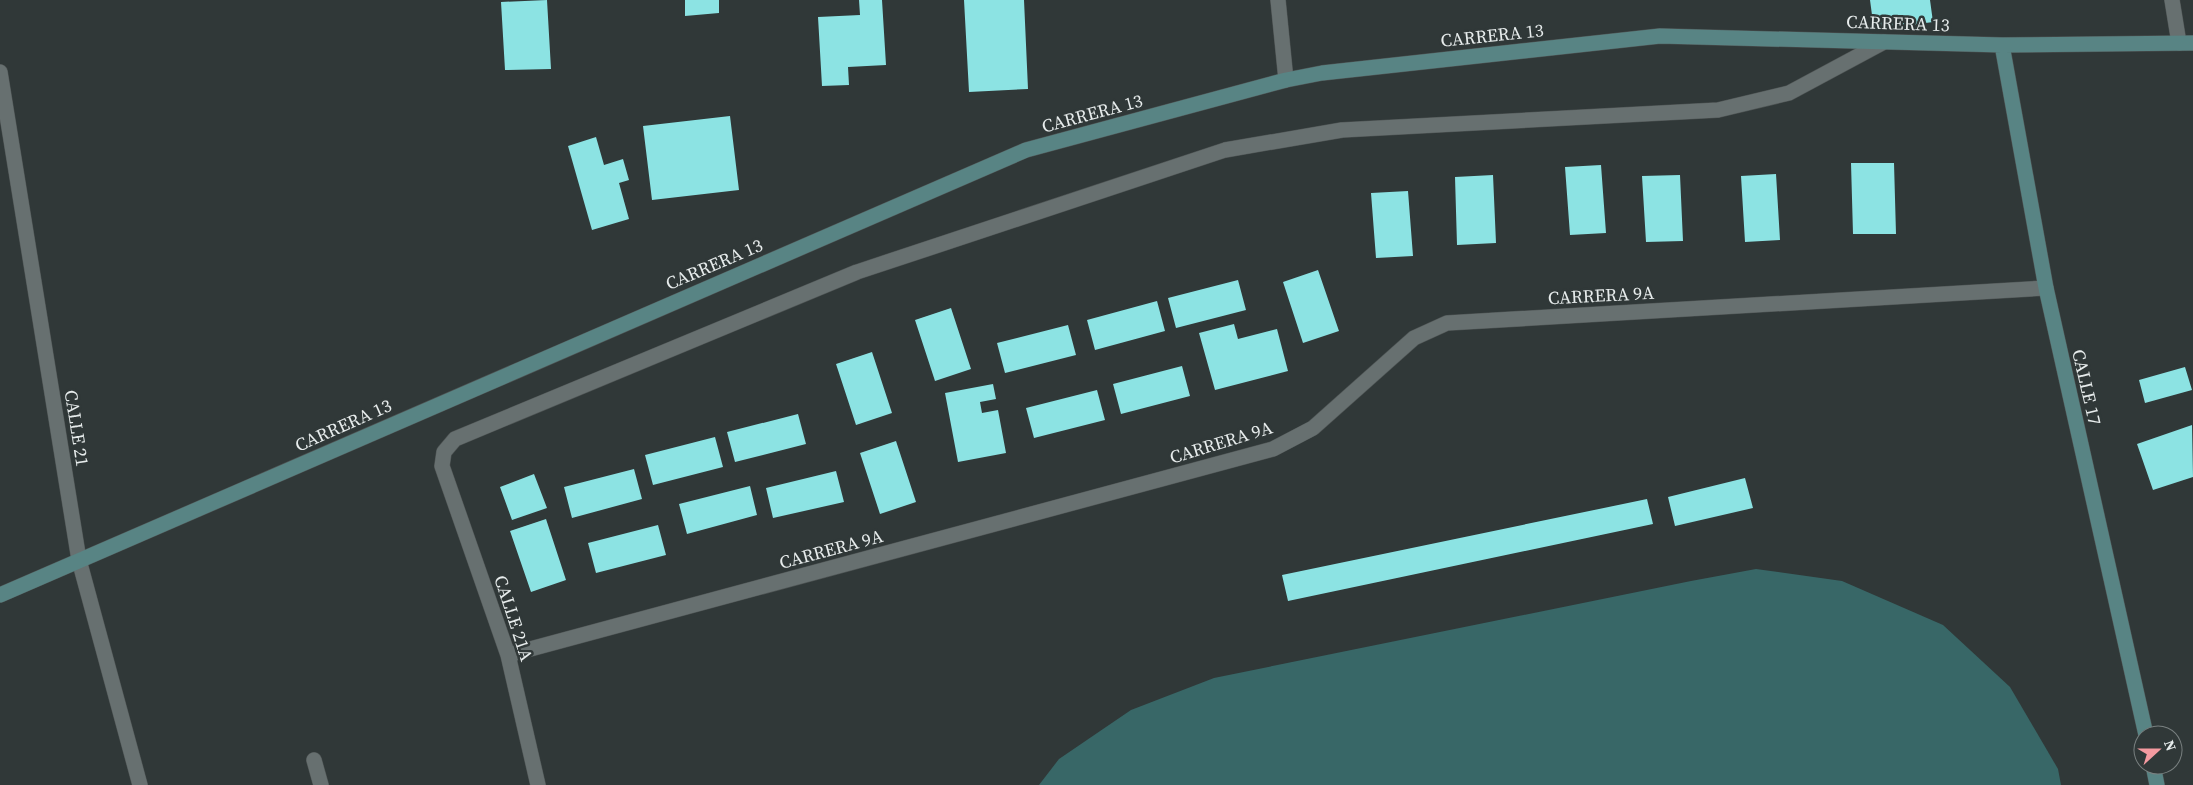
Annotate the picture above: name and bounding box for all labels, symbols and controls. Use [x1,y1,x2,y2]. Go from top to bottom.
street label: CARRERA 13 [1846,9,1950,37]
street label: CARRERA 13 [1439,17,1545,53]
street label: CARRERA 13 [1039,88,1145,138]
street label: CARRERA 13 [661,232,767,296]
street label: CARRERA 9A [1547,280,1655,310]
street label: CALLE 17 [2066,347,2108,427]
street label: CALLE 21 [59,388,95,468]
street label: CARRERA 13 [291,393,395,457]
street label: CARRERA 9A [1166,414,1276,470]
street label: CARRERA 9A [776,523,886,575]
street label: CALLE 21A [488,572,540,664]
north arrow [2133,725,2183,775]
text: N [2159,737,2181,754]

